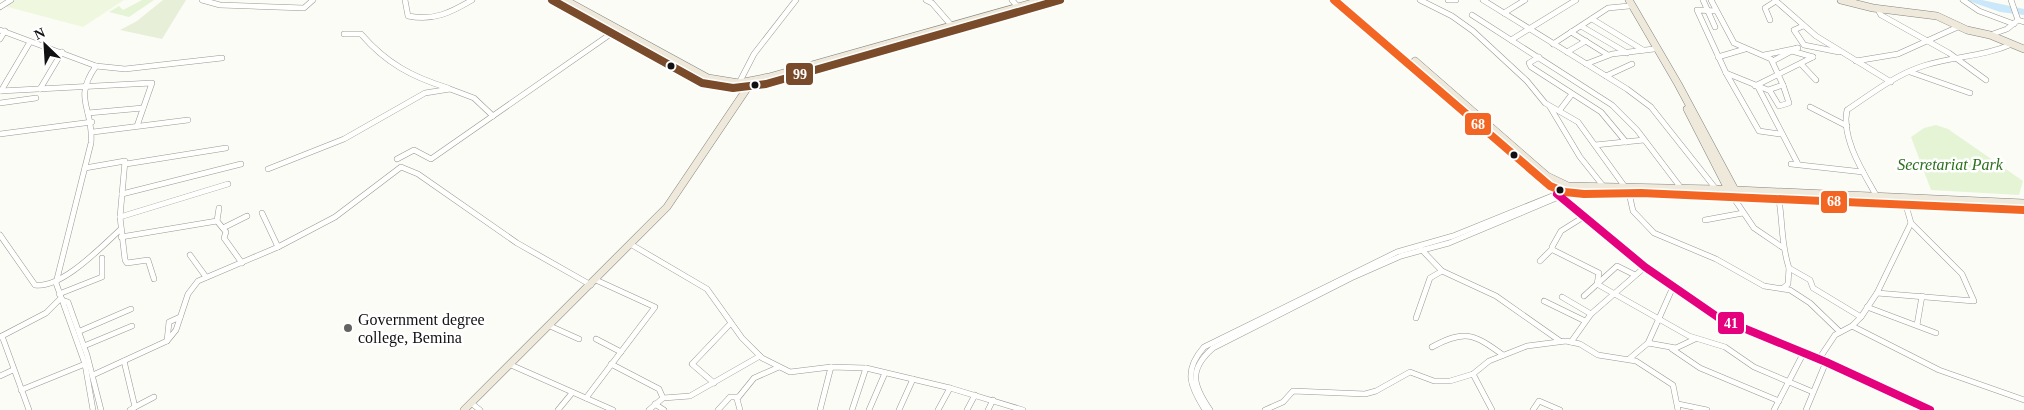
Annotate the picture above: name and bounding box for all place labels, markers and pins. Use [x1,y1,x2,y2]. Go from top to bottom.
unlabelled marker [666,61,676,71]
unlabelled marker [750,80,760,90]
unlabelled marker [1509,150,1519,160]
unlabelled marker [1555,185,1565,195]
place label: Government degree college, Bemina [358,311,485,347]
marker: Government degree college, Bemina [342,322,354,334]

